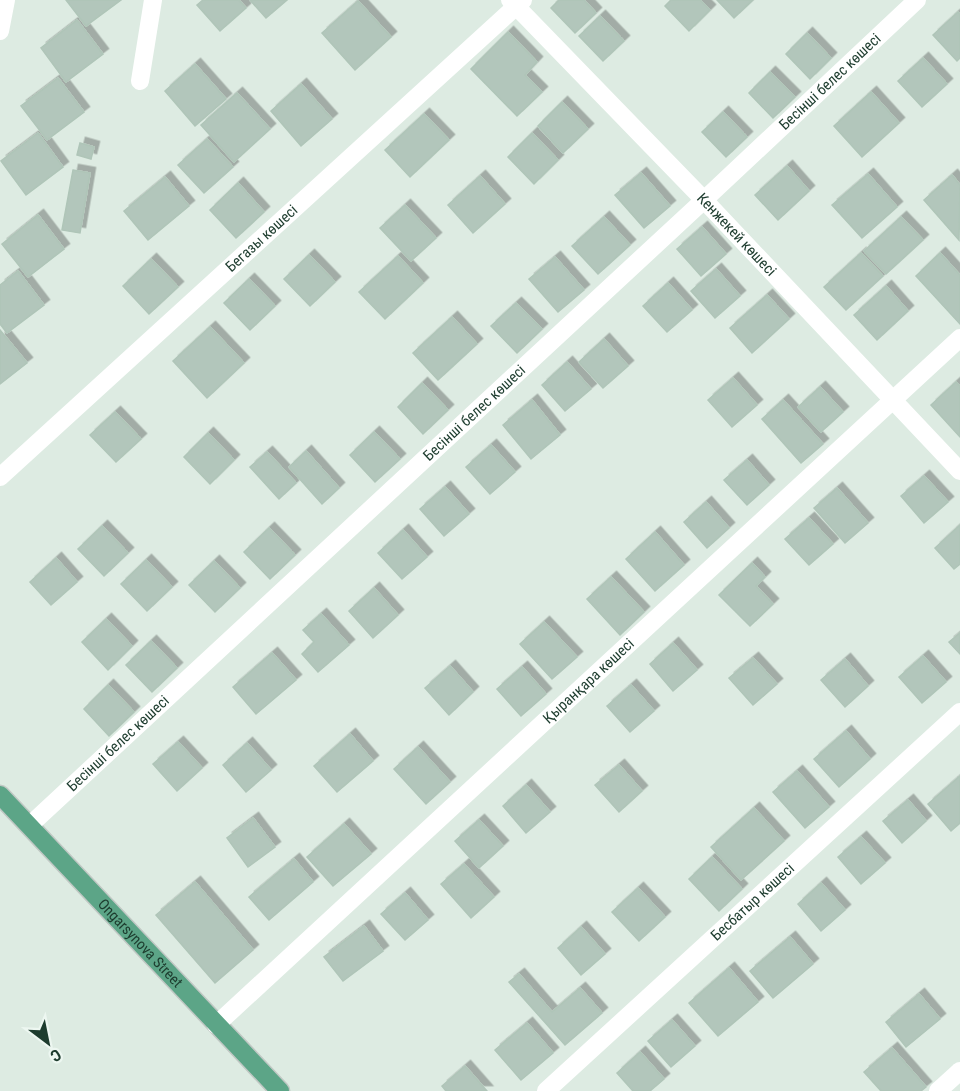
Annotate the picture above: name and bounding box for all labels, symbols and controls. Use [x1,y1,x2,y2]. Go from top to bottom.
street label: Бесінші белес көшесі [775,30,885,134]
street label: Кенжекей көшесі [693,189,780,280]
street label: Бегазы көшесі [222,201,301,276]
street label: Бесінші белес көшесі [420,361,529,465]
street label: Қыранқара көшесі [539,635,638,727]
street label: Бесінші белес көшесі [63,692,173,795]
street label: Бесбатыр көшесі [707,859,798,945]
street label: Ongarsynova Street [94,895,186,991]
north arrow [18,1013,78,1073]
text: С [47,1045,65,1066]

